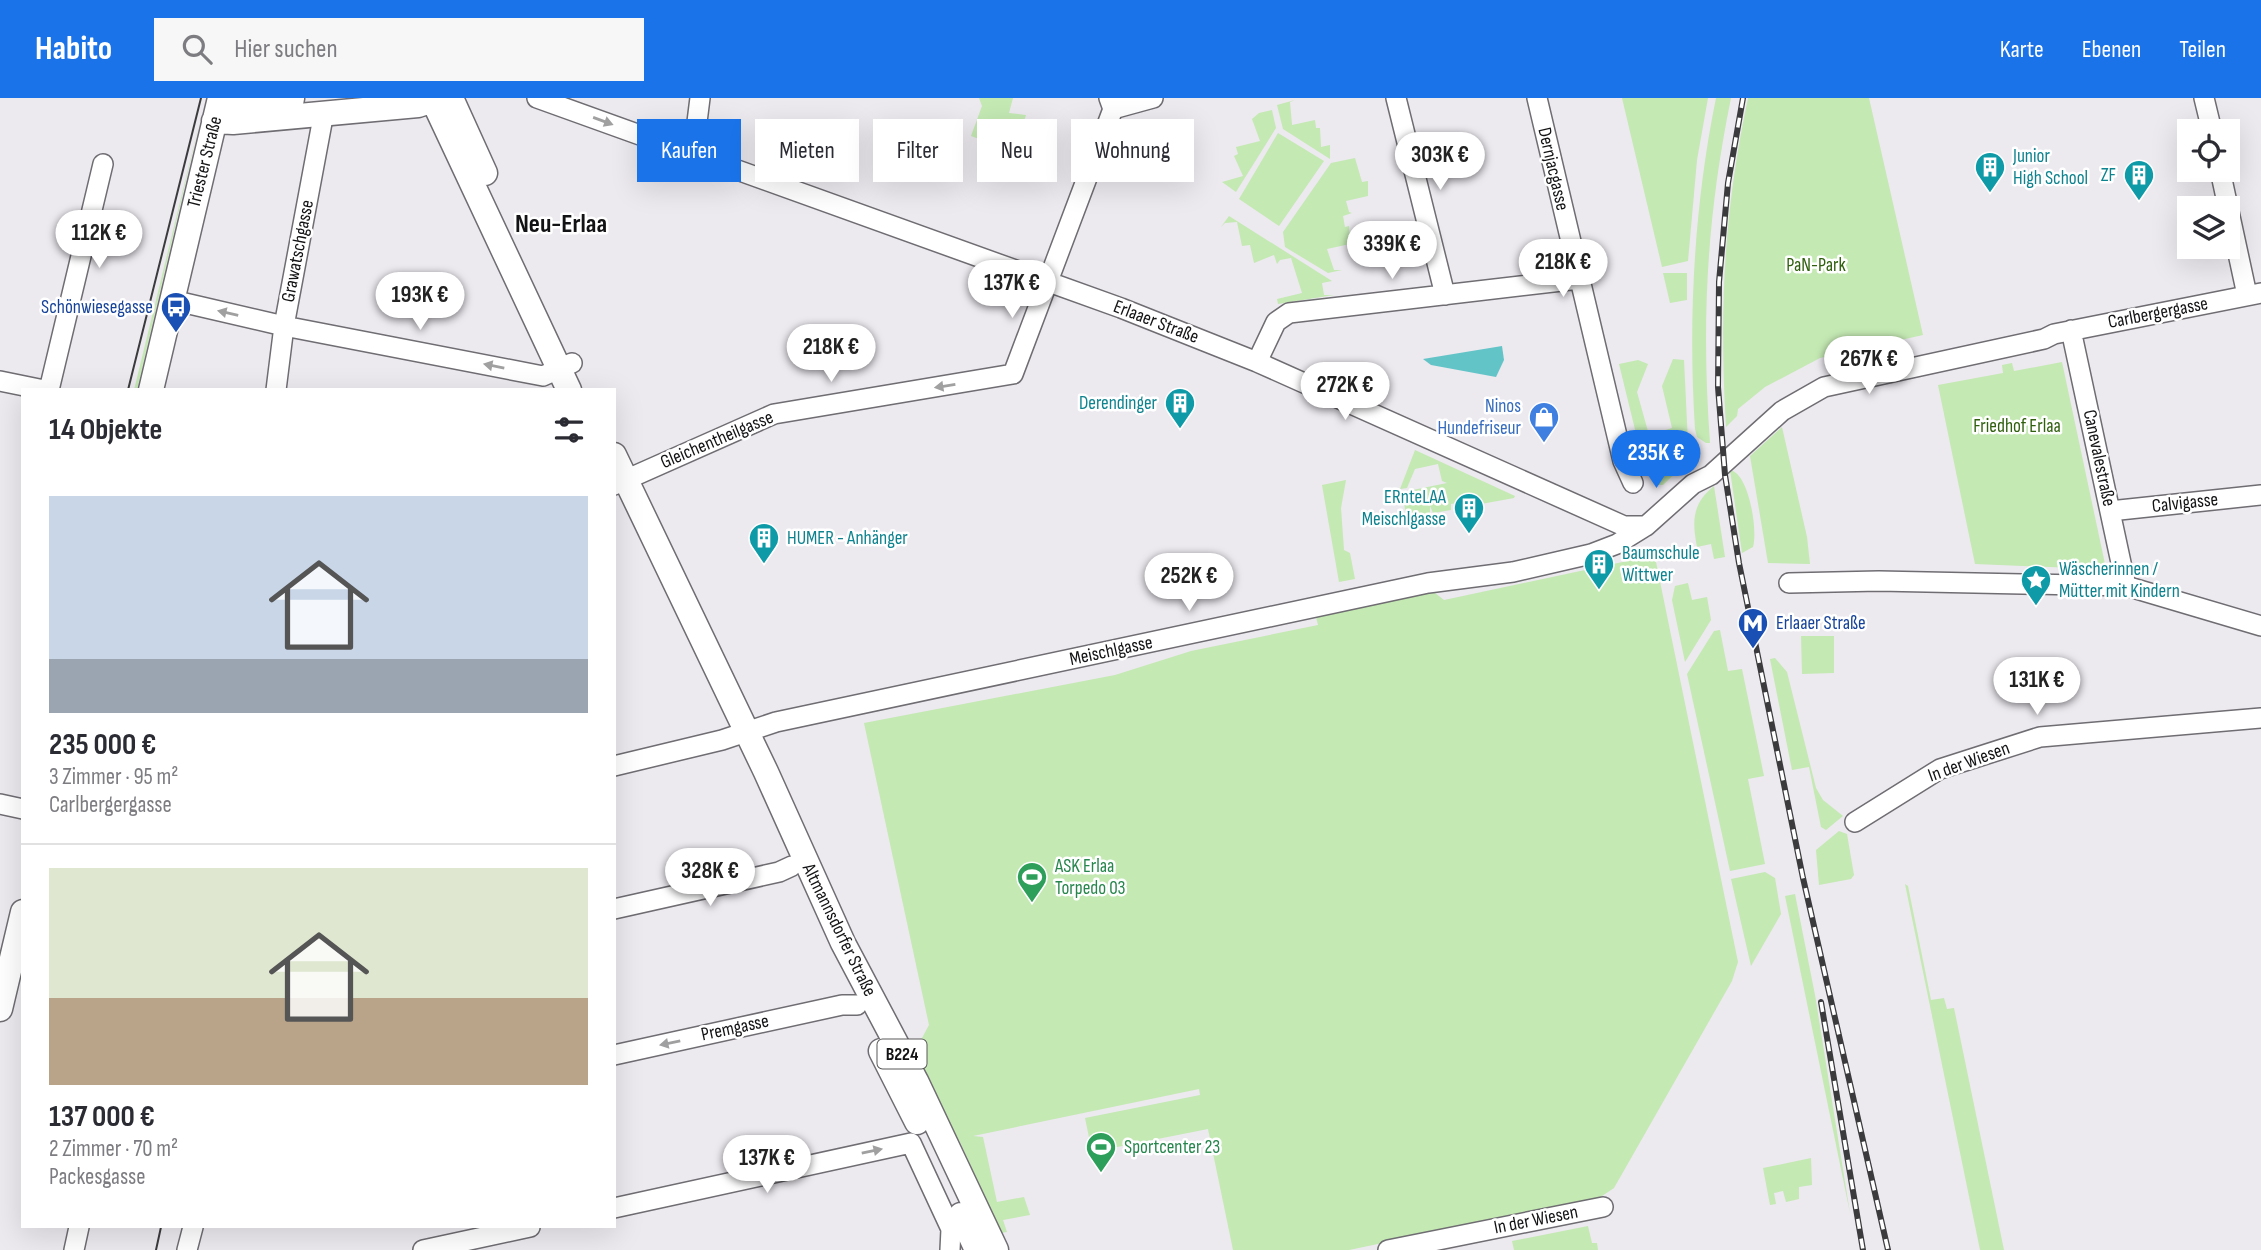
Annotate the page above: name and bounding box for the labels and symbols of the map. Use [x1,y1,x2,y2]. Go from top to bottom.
street label: Triester Straße [183,114,227,210]
one-way arrow [592,116,613,127]
street label: Dernjacgasse [1532,125,1574,213]
pin: 303K € [1383,132,1497,192]
place label: Junior High School [2012,145,2088,190]
building icon: Junior High School [1973,150,2007,194]
building icon: ZF [2122,158,2156,202]
place label: ZF [2101,164,2116,187]
street label: Grawatschgasse [277,198,319,304]
district label: Neu-Erlaa [515,209,607,240]
pin: 112K € [42,211,156,270]
pin: 339K € [1335,222,1449,281]
pin: 218K € [1506,240,1620,299]
park label: PaN-Park [1786,254,1847,277]
pin: 137K € [955,260,1069,320]
pin: 193K € [363,272,477,332]
bus stop icon: Schönwiesegasse [159,290,193,334]
street label: Carlbergergasse [2106,292,2210,334]
street label: Erlaaer Straße [1110,295,1202,349]
place label: Schönwiesegasse [41,296,153,319]
one-way arrow [217,307,239,318]
pin: 218K € [774,324,888,384]
pin: 267K € [1812,336,1926,396]
one-way arrow [483,360,505,371]
pin: 272K € [1288,362,1402,422]
one-way arrow [934,381,956,392]
building icon: Derendinger [1163,386,1197,430]
place label: Derendinger [1079,392,1158,415]
place label: Ninos Hundefriseur [1437,395,1522,440]
shop icon: Ninos Hundefriseur [1527,400,1561,444]
street label: Gleichentheilgasse [657,406,777,474]
street label: Canevalestraße [2078,408,2120,508]
park label: Friedhof Erlaa [1973,415,2061,438]
pin: 235K € [1599,430,1713,490]
place label: ERnteLAA Meischlgasse [1362,486,1447,531]
street label: Calvigasse [2151,488,2219,518]
building icon: ERnteLAA Meischlgasse [1452,491,1486,535]
building icon: HUMER - Anhänger [747,521,781,565]
place label: HUMER - Anhänger [787,527,908,550]
place label: Baumschule Wittwer [1622,542,1700,587]
building icon: Baumschule Wittwer [1582,547,1616,591]
pin: 252K € [1132,554,1246,613]
place label: Wäscherinnen / Mütter mit Kindern [2059,558,2180,603]
place icon: Wäscherinnen / Mütter mit Kindern [2019,563,2053,607]
metro station icon: Erlaaer Straße [1736,606,1770,650]
place label: Erlaaer Straße [1776,612,1866,635]
street label: Meischlgasse [1067,631,1155,671]
pin: 131K € [1980,658,2094,717]
street label: In der Wiesen [1925,737,2013,787]
pin: 328K € [653,848,767,908]
place label: ASK Erlaa Torpedo 03 [1054,855,1126,900]
street label: Altmannsdorfer Straße [796,859,881,1000]
sports icon: ASK Erlaa Torpedo 03 [1015,860,1049,904]
street label: Premgasse [699,1010,771,1046]
one-way arrow [659,1037,681,1048]
road number: B224 [878,1040,926,1069]
sports icon: Sportcenter 23 [1084,1130,1118,1174]
pin: 137K € [710,1136,824,1195]
place label: Sportcenter 23 [1124,1136,1220,1159]
one-way arrow [861,1146,883,1157]
street label: In der Wiesen [1492,1201,1580,1239]

